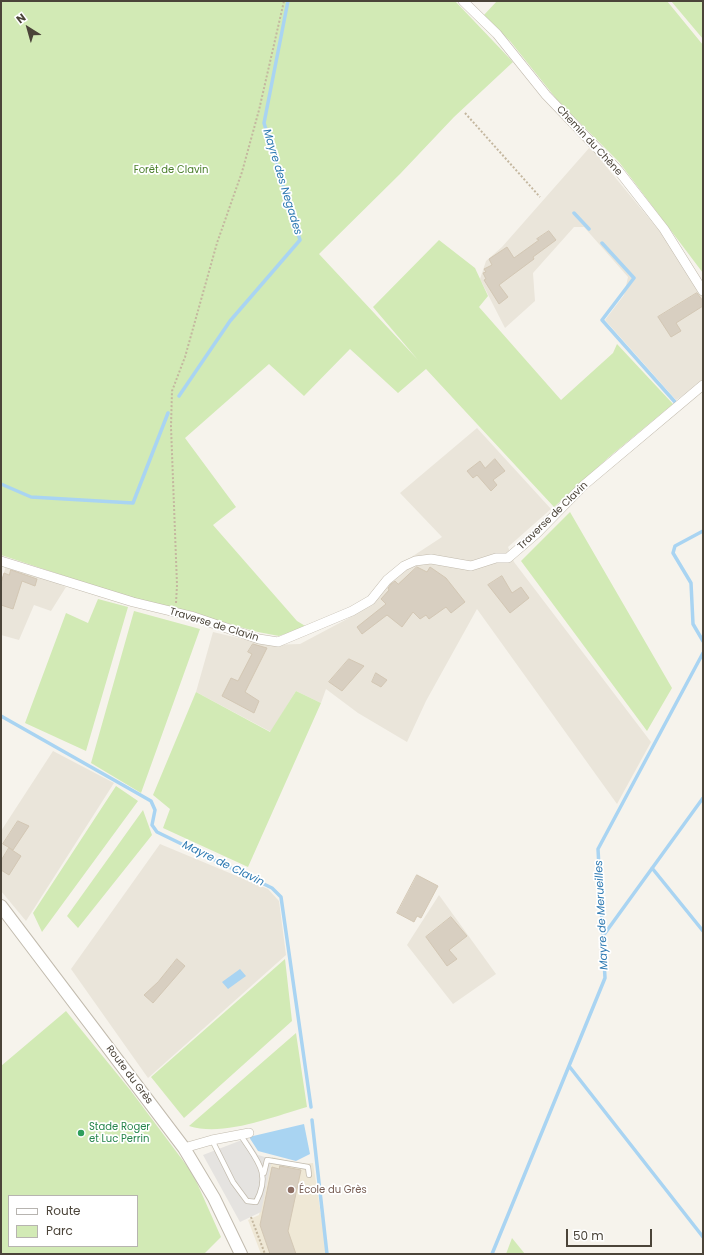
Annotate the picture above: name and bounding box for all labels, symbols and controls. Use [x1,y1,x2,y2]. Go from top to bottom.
north arrow [8,8,48,48]
text: N [13,10,29,27]
street label: Chemin du Chêne [554,104,624,178]
water label: Mayre des Negades [260,127,304,237]
park label: Forêt de Clavin [134,164,208,176]
street label: Traverse de Clavin [516,480,590,552]
street label: Traverse de Clavin [168,606,260,644]
water label: Mayre de Clavin [180,838,266,890]
water label: Mayre de Merueilles [593,860,611,970]
street label: Route du Grès [103,1043,155,1107]
place label: Stade Roger et Luc Perrin [89,1121,150,1144]
marker: Stade Roger et Luc Perrin [76,1128,86,1138]
place label: École du Grès [299,1184,367,1196]
marker: École du Grès [286,1185,296,1195]
legend [8,1195,138,1247]
text: Route [46,1202,80,1219]
scale bar [568,1221,654,1247]
text: Parc [46,1222,73,1239]
text: 50 m [573,1227,604,1244]

